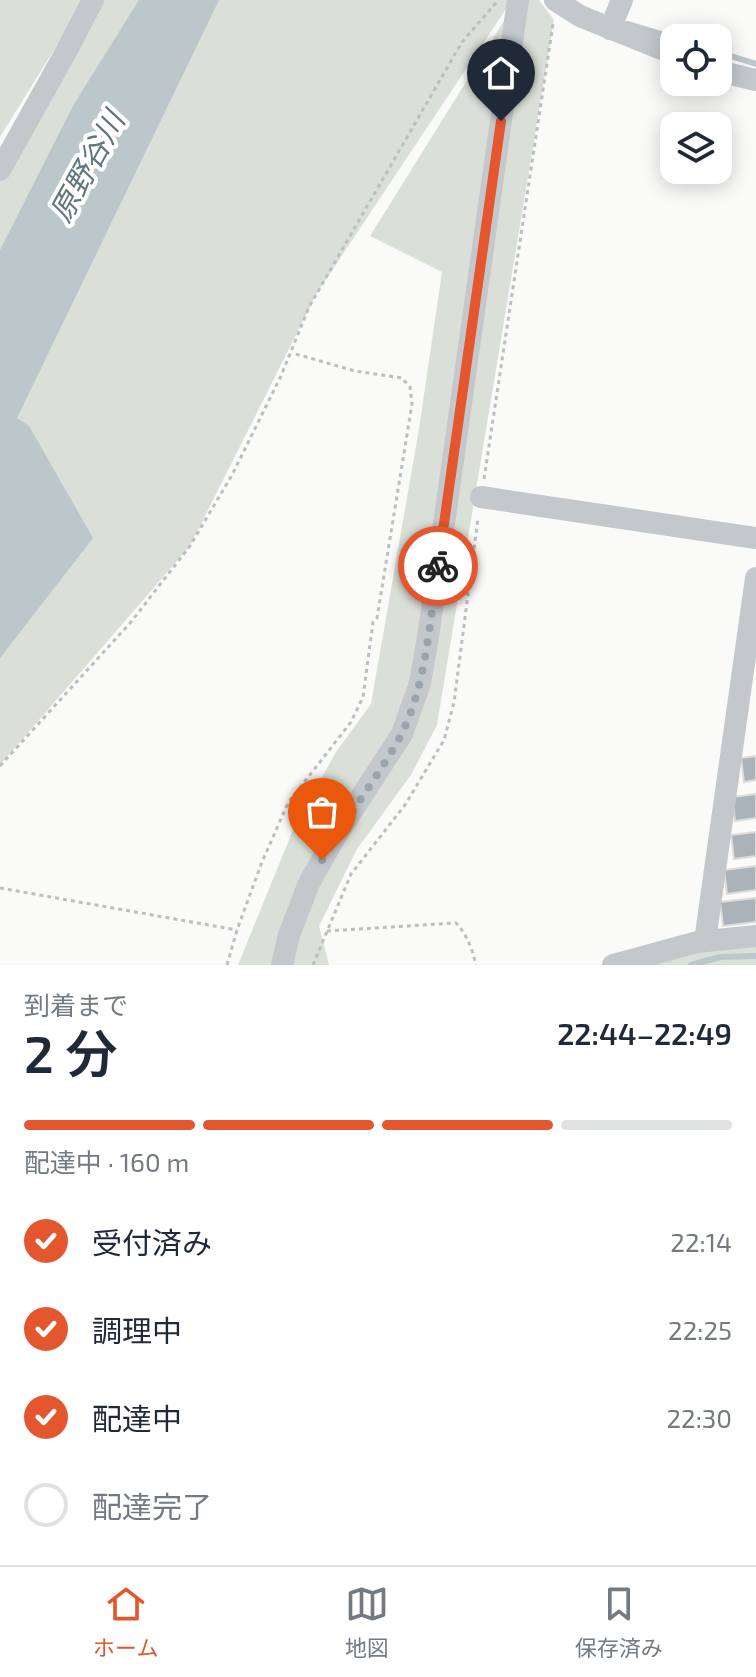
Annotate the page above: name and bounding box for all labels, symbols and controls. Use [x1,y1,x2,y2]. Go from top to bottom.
map controls [660,24,732,184]
button: locate [660,24,732,96]
pin [467,39,535,121]
icon: home [479,51,523,95]
water label: 原野谷川 [41,102,132,227]
button: layers [660,112,732,184]
courier [398,526,478,606]
icon: bike [416,544,460,588]
pin [288,778,356,860]
icon: bag [300,790,344,834]
text: 到着まで [24,989,128,1020]
text: 22:44–22:49 [557,1015,732,1051]
text: 2 分 [24,1021,117,1083]
text: 配達中 · 160 m [24,1146,189,1177]
icon: check [24,1219,68,1263]
text: 受付済み [92,1224,212,1260]
text: 22:14 [670,1226,732,1257]
icon: check [24,1307,68,1351]
text: 調理中 [92,1312,182,1348]
text: 22:25 [668,1314,732,1345]
icon: check [24,1395,68,1439]
text: 配達中 [92,1400,182,1436]
text: 22:30 [667,1402,732,1433]
text: 配達完了 [92,1488,212,1524]
tab: ホーム [93,1582,158,1662]
tab: 地図 [345,1582,389,1662]
tab: 保存済み [575,1582,663,1662]

